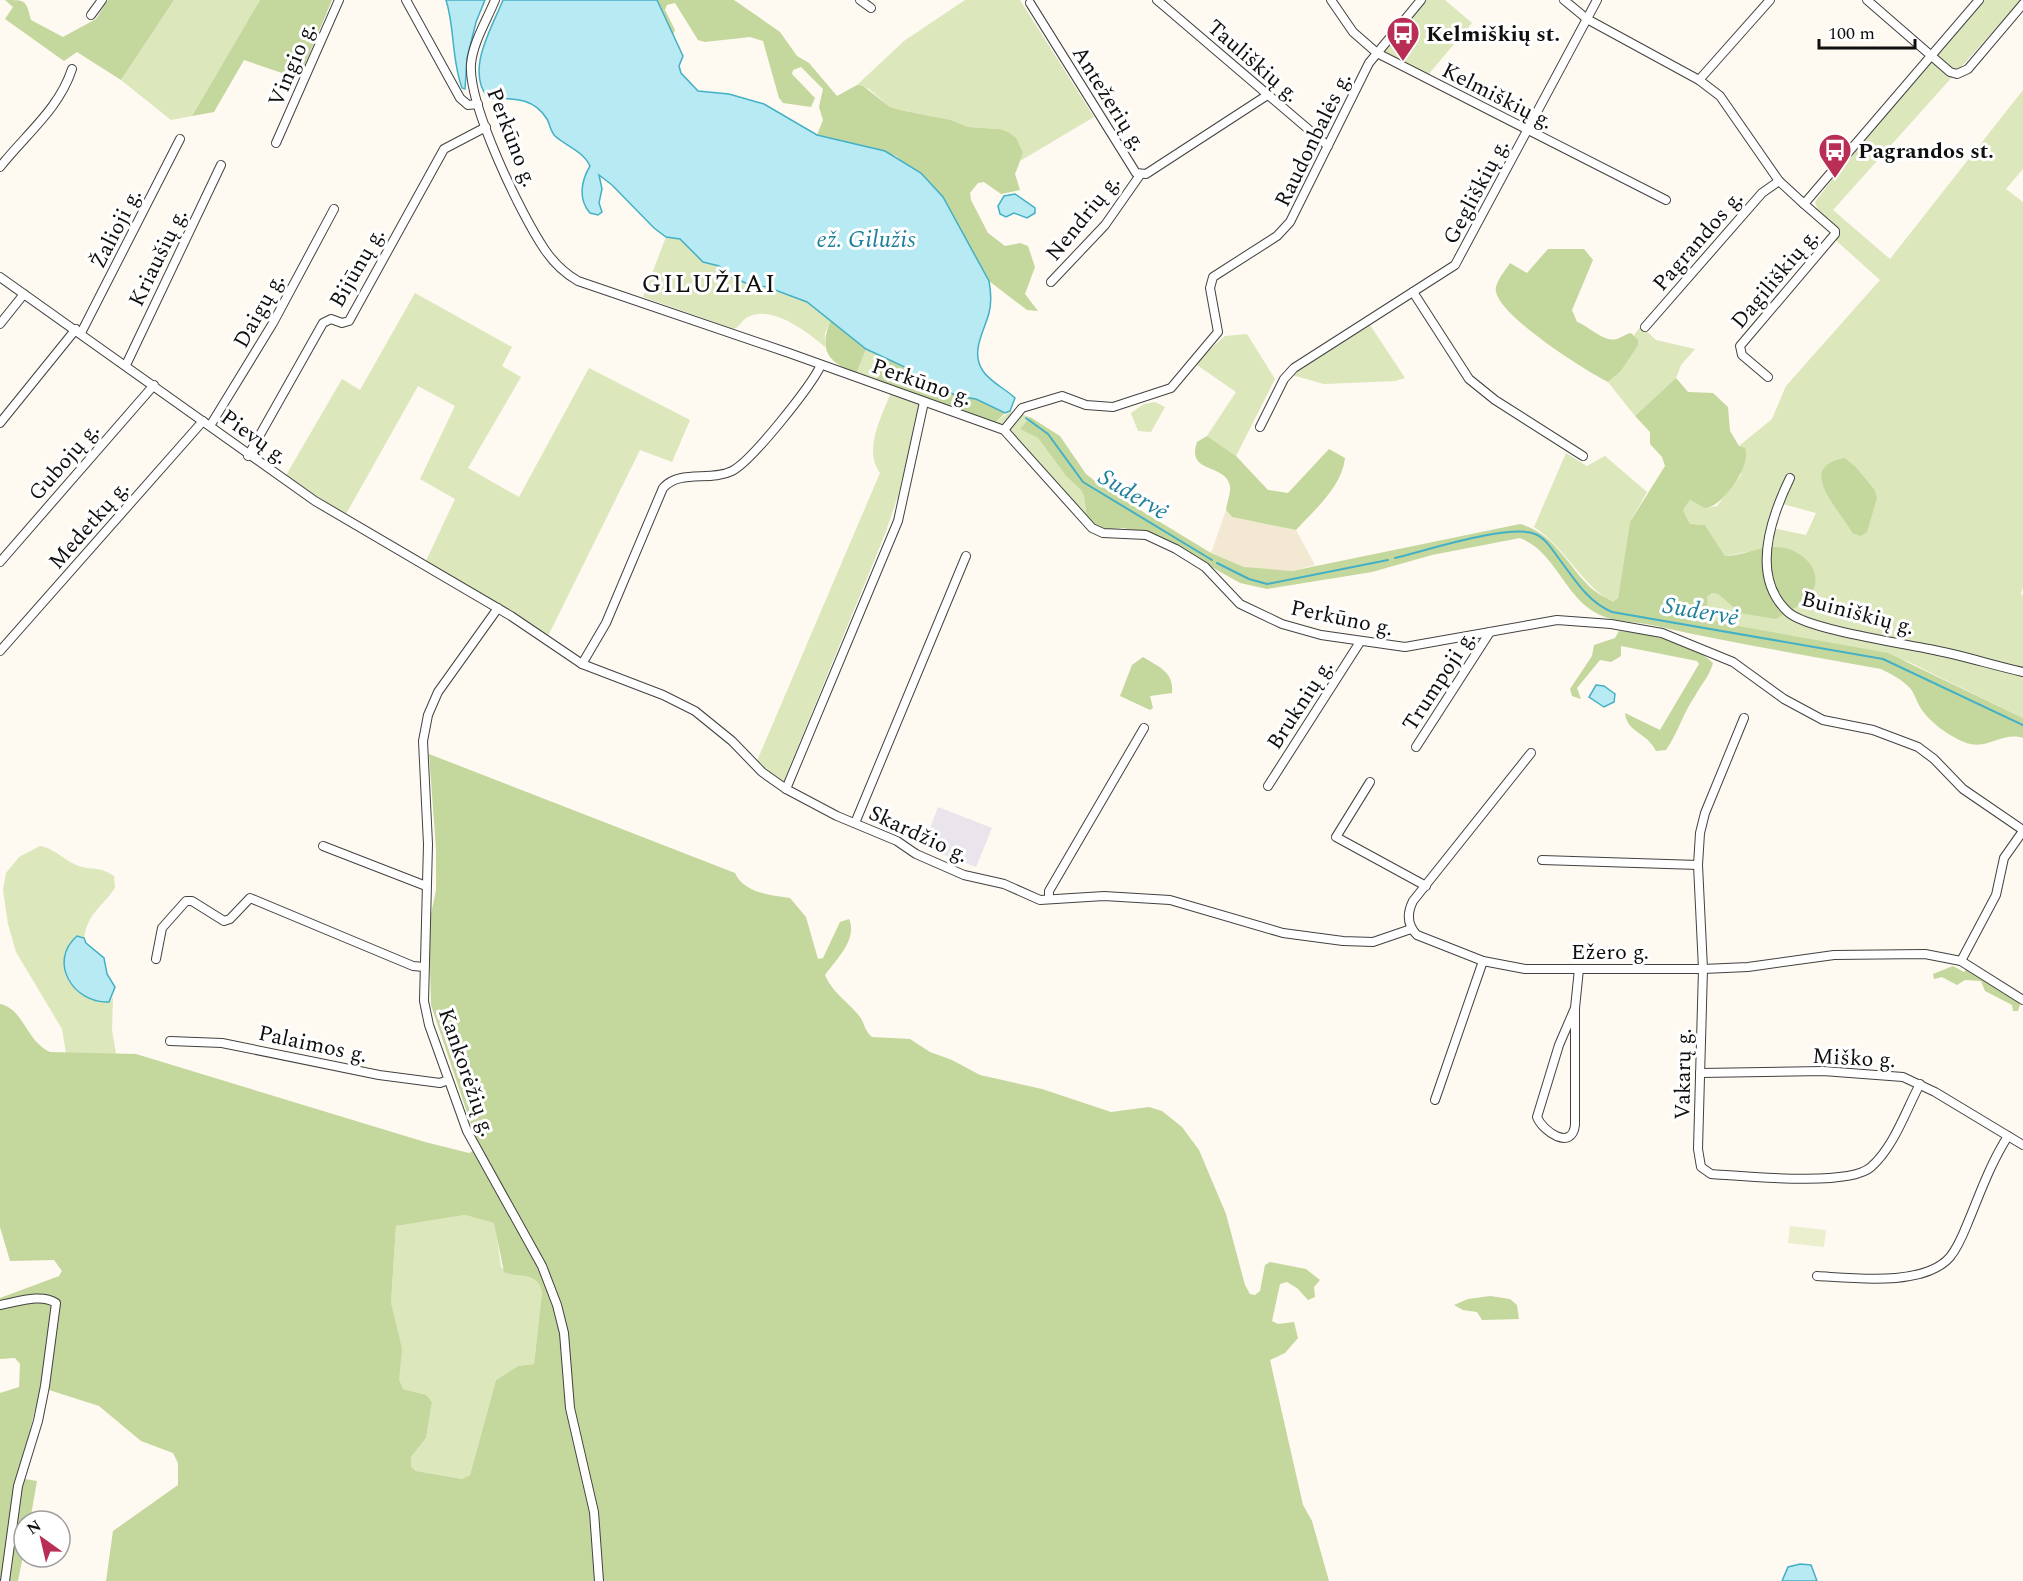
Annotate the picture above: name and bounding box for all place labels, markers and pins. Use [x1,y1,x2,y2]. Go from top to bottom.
bus stop icon: Kelmiškių st. [1385,15,1421,62]
place label: Kelmiškių st. [1426,18,1560,51]
bus stop icon: Pagrandos st. [1817,132,1853,179]
place label: Pagrandos st. [1858,135,1994,168]

